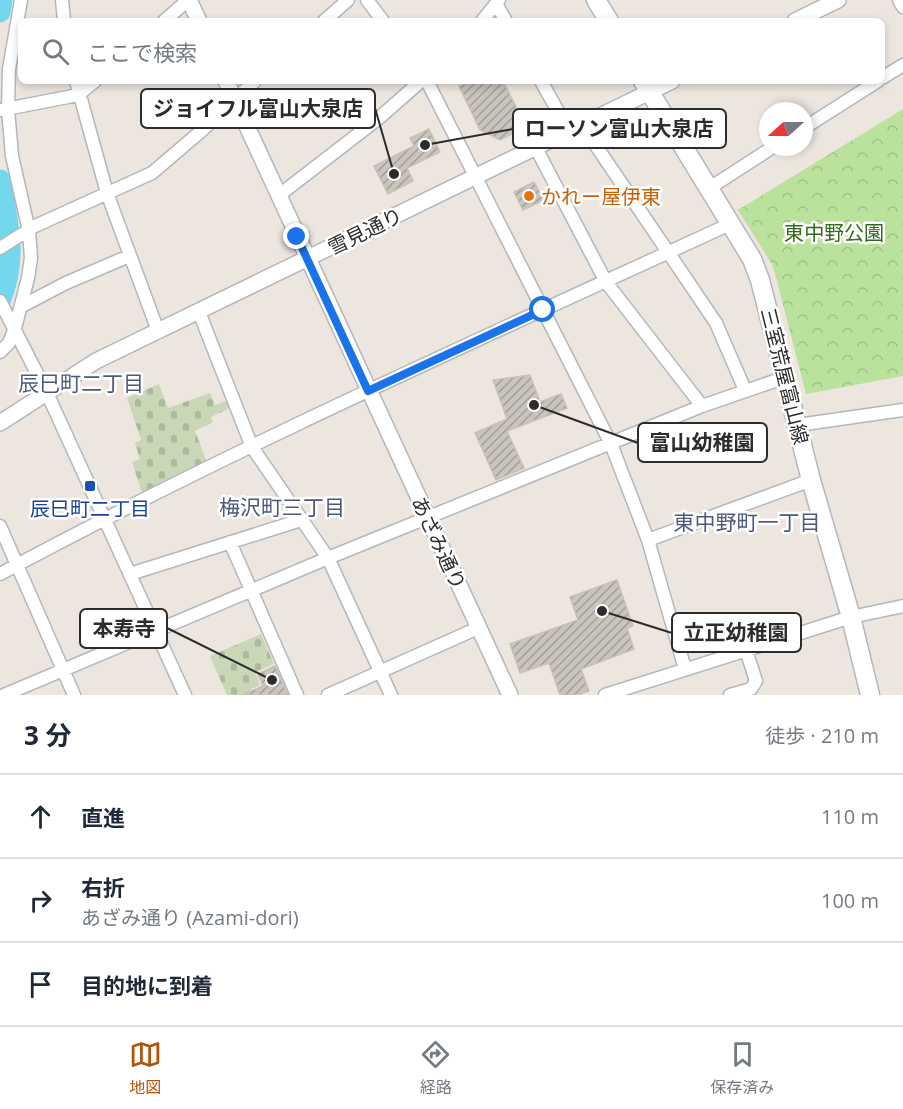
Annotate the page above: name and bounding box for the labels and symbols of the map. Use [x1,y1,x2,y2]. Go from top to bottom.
callout: ジョイフル富山大泉店 [141,89,375,128]
text: ジョイフル富山大泉店 [153,94,363,122]
north arrow [759,102,813,156]
callout: ローソン富山大泉店 [513,109,726,148]
text: ローソン富山大泉店 [525,114,714,142]
place label: かれー屋伊東 [541,183,661,210]
marker: かれー屋伊東 [522,189,536,203]
street label: 雪見通り [323,201,407,261]
park label: 東中野公園 [784,219,884,246]
route end [283,223,309,249]
route start [529,296,555,322]
street label: 三室荒屋富山線 [755,305,815,447]
district label: 辰巳町二丁目 [18,369,144,397]
callout: 富山幼稚園 [638,423,767,462]
text: 富山幼稚園 [650,428,755,456]
marker: 辰巳町二丁目 [83,479,97,493]
street label: あざみ通り [406,492,472,594]
district label: 梅沢町三丁目 [219,493,345,521]
place label: 辰巳町二丁目 [30,495,150,522]
district label: 東中野町一丁目 [674,508,821,536]
callout: 本寿寺 [80,609,167,648]
callout: 立正幼稚園 [672,613,801,652]
text: 本寿寺 [93,614,156,642]
text: 立正幼稚園 [684,618,789,646]

